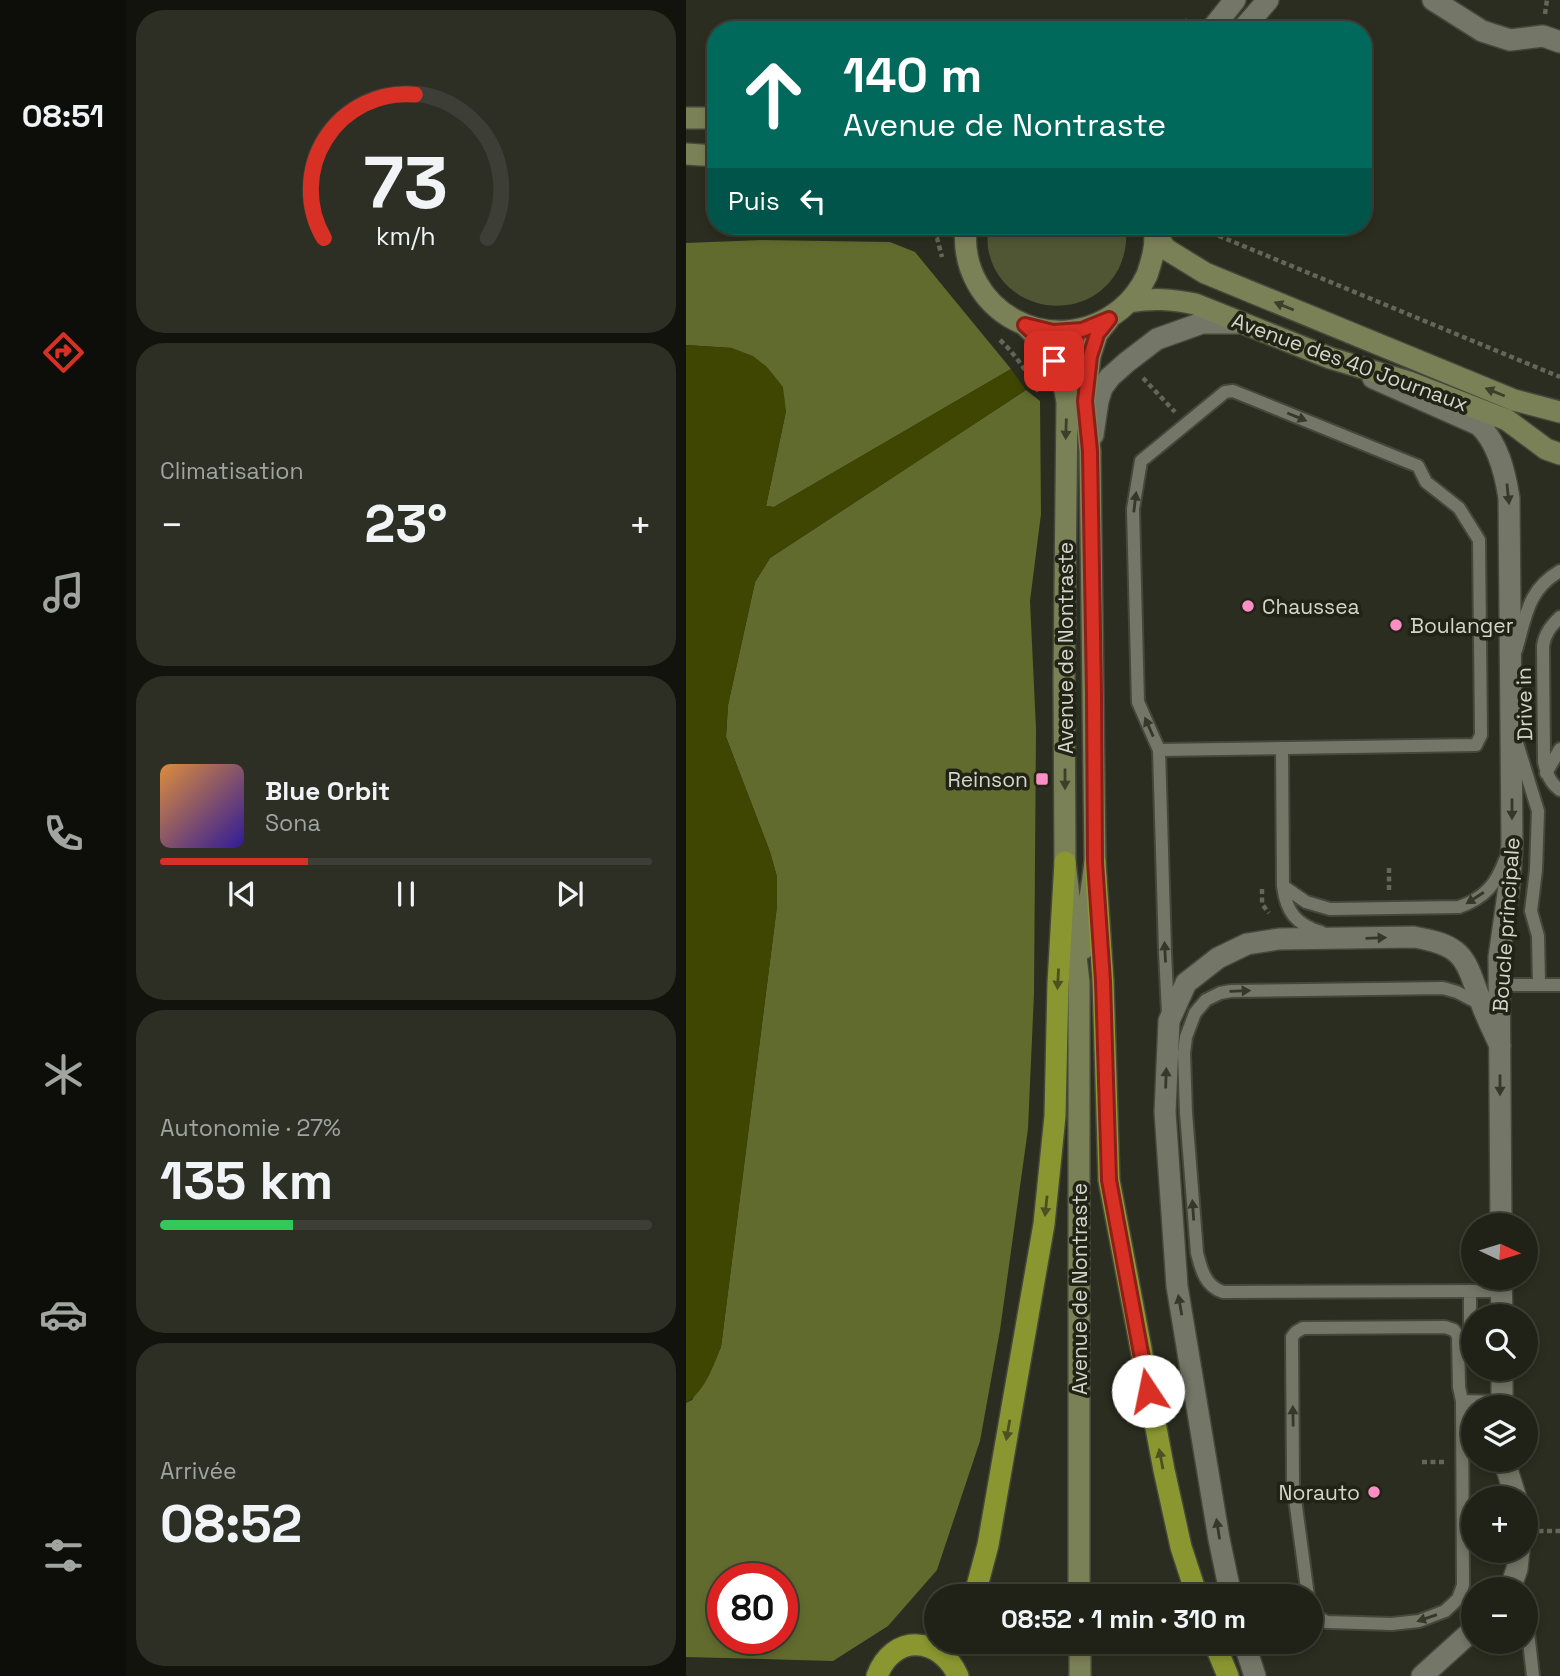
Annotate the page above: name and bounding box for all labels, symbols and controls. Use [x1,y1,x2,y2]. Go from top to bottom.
text: 140 m [843,44,982,106]
icon: ahead [728,49,819,140]
text: 08:51 [22,96,104,136]
text: Avenue de Nontraste [843,105,1166,145]
text: 73 [364,136,448,229]
icon: left [794,182,832,220]
text: Puis [728,184,780,218]
text: km/h [376,219,436,251]
one-way arrow [1274,300,1295,311]
street label: Avenue des 40 Journaux [1228,307,1472,417]
icon: directions [39,328,88,377]
pin [1024,331,1084,391]
icon: arrive [1035,342,1073,380]
one-way arrow [1484,387,1505,398]
one-way arrow [1287,411,1308,422]
one-way arrow [1061,418,1072,440]
text: Climatisation [160,456,304,486]
one-way arrow [1503,483,1514,505]
text: 23° [365,491,448,557]
one-way arrow [1129,491,1140,513]
text: − [160,501,184,549]
text: + [628,501,652,549]
street label: Avenue de Nontraste [1052,542,1079,754]
icon: music [39,568,88,617]
place label: Chaussea [1262,593,1360,620]
marker: Chaussea [1240,598,1256,614]
place label: Boulanger [1410,612,1514,639]
marker: Boulanger [1388,617,1404,633]
street label: Drive in [1510,667,1538,741]
one-way arrow [1143,717,1155,737]
place label: Reinson [947,766,1028,793]
one-way arrow [1059,768,1071,790]
marker: Reinson [1034,771,1050,787]
text: Blue Orbit [265,774,390,808]
one-way arrow [1506,798,1518,820]
text: Sona [265,808,321,838]
icon: phone [39,809,88,858]
street label: Boucle principale [1486,836,1526,1014]
icon: previous [223,875,261,913]
icon: pause [387,875,425,913]
icon: next [551,875,589,913]
one-way arrow [1466,892,1485,905]
one-way arrow [1366,933,1388,944]
one-way arrow [1159,941,1170,963]
one-way arrow [1053,968,1064,990]
one-way arrow [1229,985,1251,996]
icon: climate [39,1050,88,1099]
one-way arrow [1161,1067,1172,1089]
one-way arrow [1494,1074,1506,1096]
text: Autonomie · 27% [160,1113,341,1143]
text: 135 km [160,1148,333,1214]
street label: Avenue de Nontraste [1066,1183,1093,1395]
one-way arrow [1040,1195,1051,1217]
one-way arrow [1187,1199,1198,1221]
north arrow [1461,1213,1538,1290]
map controls [1461,1213,1538,1654]
icon: car [39,1290,88,1339]
one-way arrow [1174,1294,1185,1316]
button: search [1461,1304,1538,1381]
position arrow [1111,1354,1185,1428]
button: layers [1461,1395,1538,1472]
one-way arrow [1287,1404,1298,1426]
one-way arrow [1002,1419,1013,1441]
one-way arrow [1156,1448,1167,1470]
text: Arrivée [160,1456,237,1486]
place label: Norauto [1279,1479,1360,1506]
marker: Norauto [1366,1484,1382,1500]
button: + [1461,1486,1538,1563]
text: 08:52 [160,1491,302,1557]
one-way arrow [1212,1518,1223,1540]
icon: filters [39,1531,88,1580]
speed limit sign: 80 [707,1563,798,1654]
button: − [1461,1577,1538,1654]
text: 08:52 · 1 min · 310 m [1001,1602,1246,1636]
one-way arrow [1417,1613,1438,1624]

